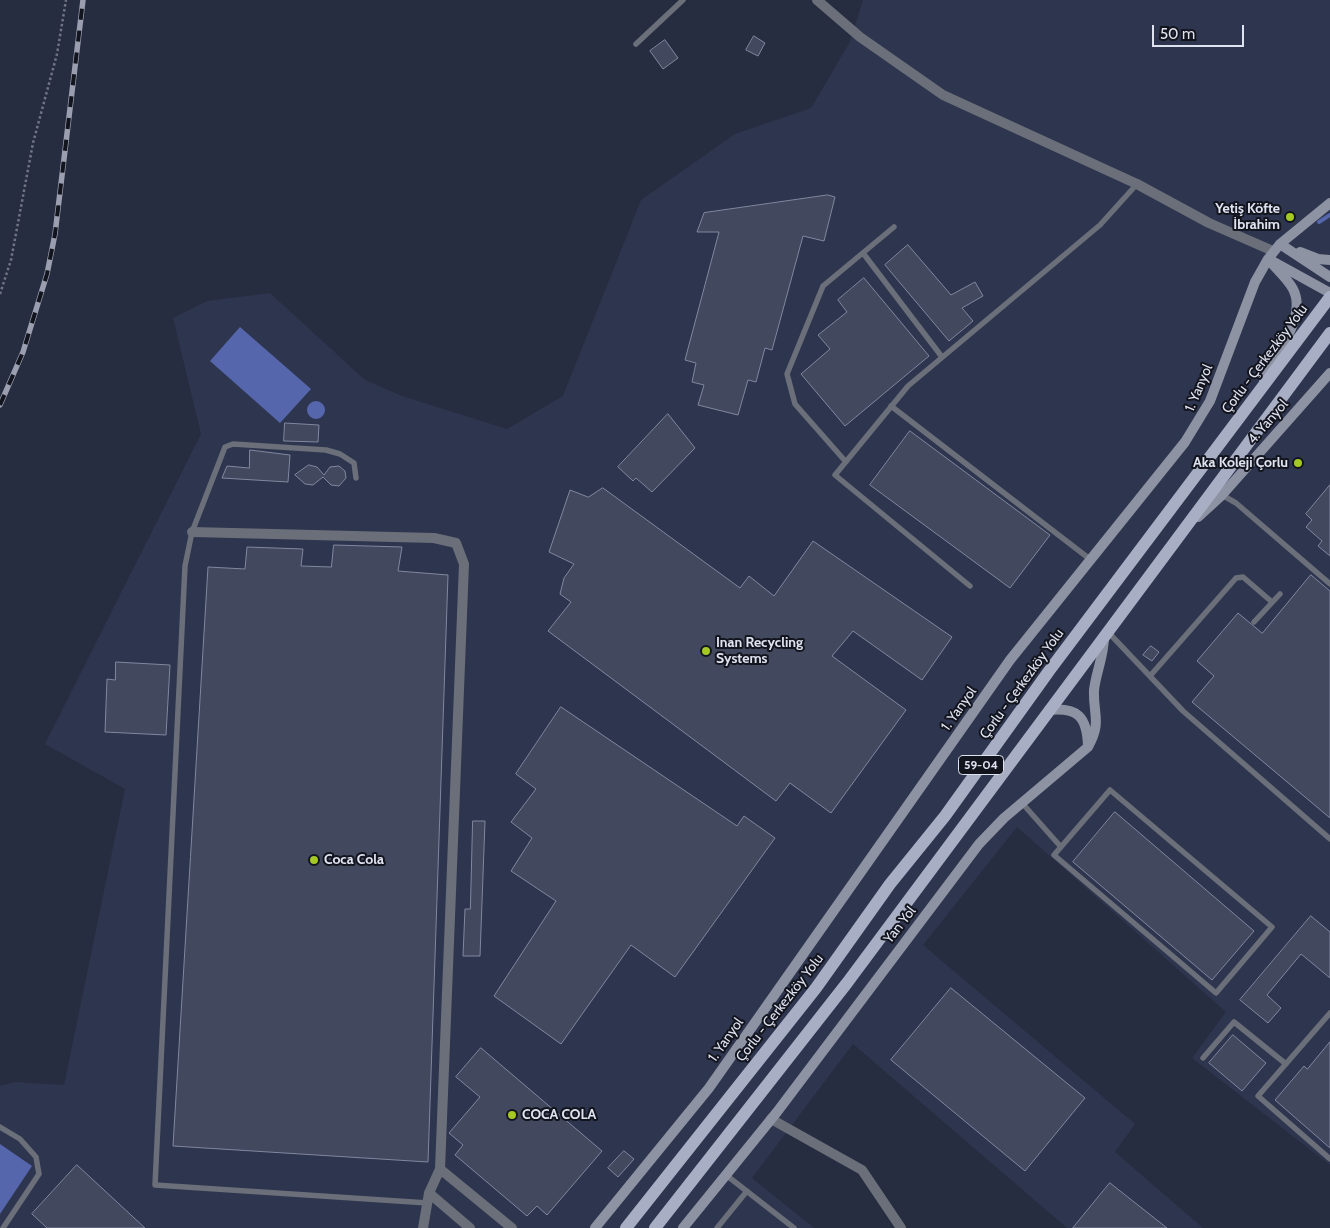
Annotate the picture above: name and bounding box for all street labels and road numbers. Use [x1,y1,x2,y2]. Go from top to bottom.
street label: Çorlu - Çerkezköy Yolu [1219,301,1311,417]
street label: 1. Yanyol [1182,362,1216,414]
street label: 4. Yanyol [1244,396,1292,448]
street label: Çorlu - Çerkezköy Yolu [976,626,1068,742]
street label: 1. Yanyol [938,684,980,734]
road number: 59-04 [958,756,1004,774]
street label: Yan Yol [880,903,920,947]
street label: Çorlu - Çerkezköy Yolu [733,951,827,1065]
street label: 1. Yanyol [705,1015,747,1065]

